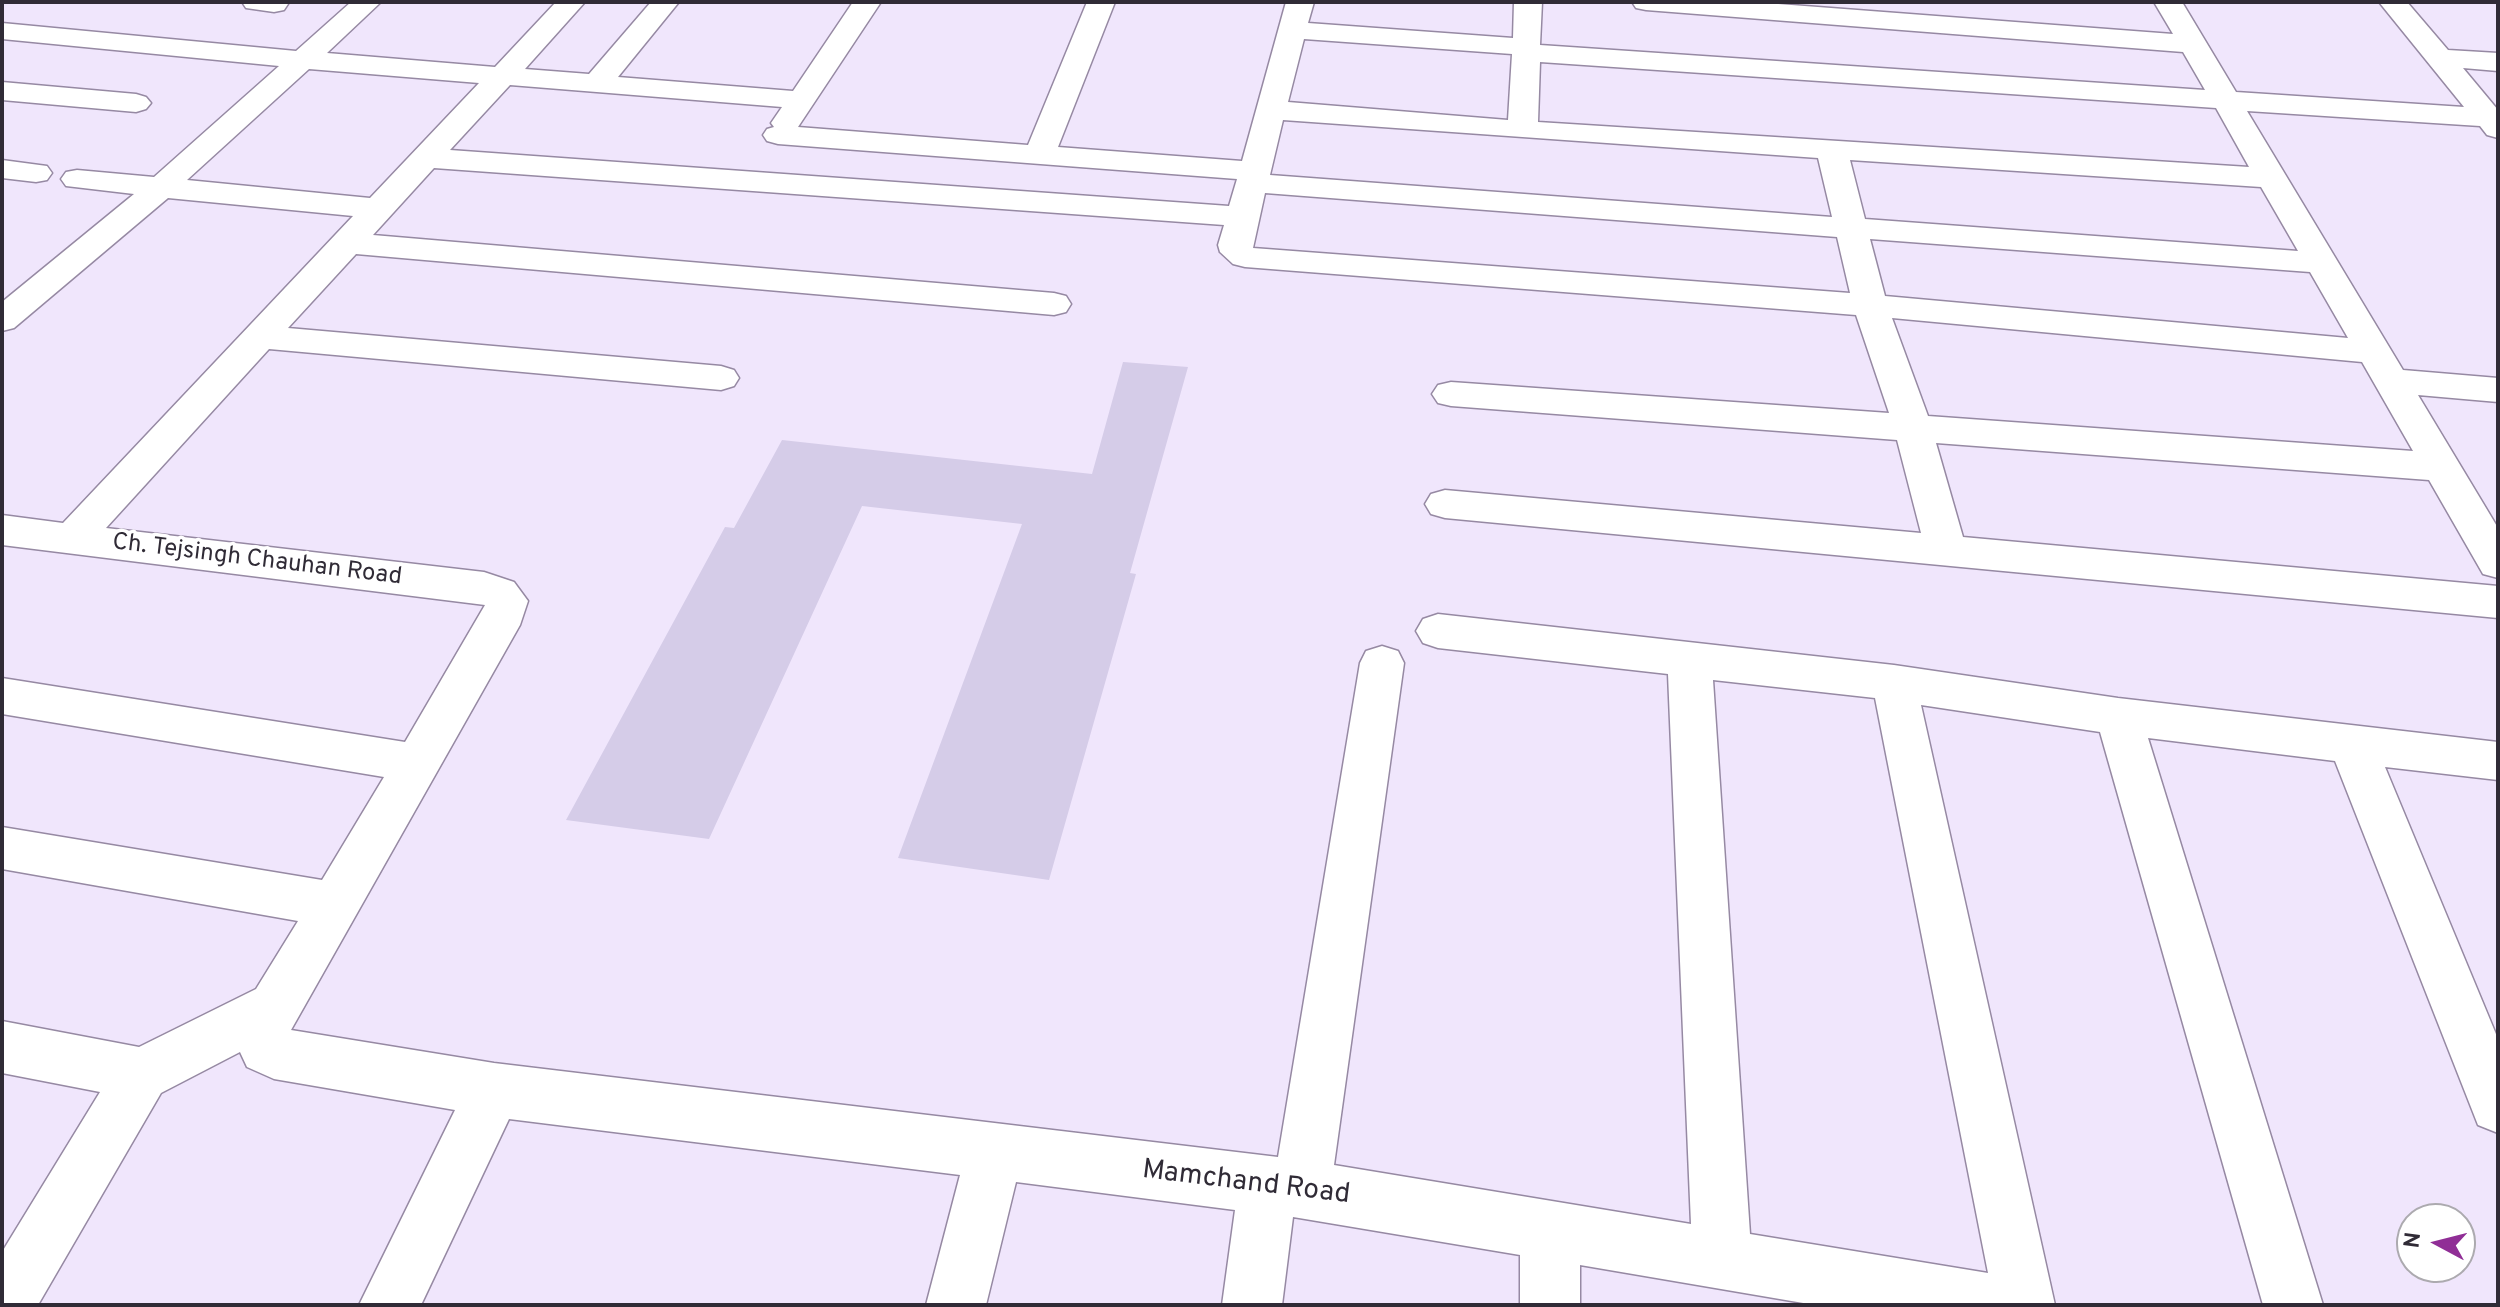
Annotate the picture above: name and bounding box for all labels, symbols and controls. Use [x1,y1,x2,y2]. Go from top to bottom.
street label: Ch. Tejsingh Chauhan Road [111,529,403,593]
street label: Mamchand Road [1140,1155,1352,1213]
north arrow [2396,1203,2476,1283]
text: N [2399,1231,2428,1250]

